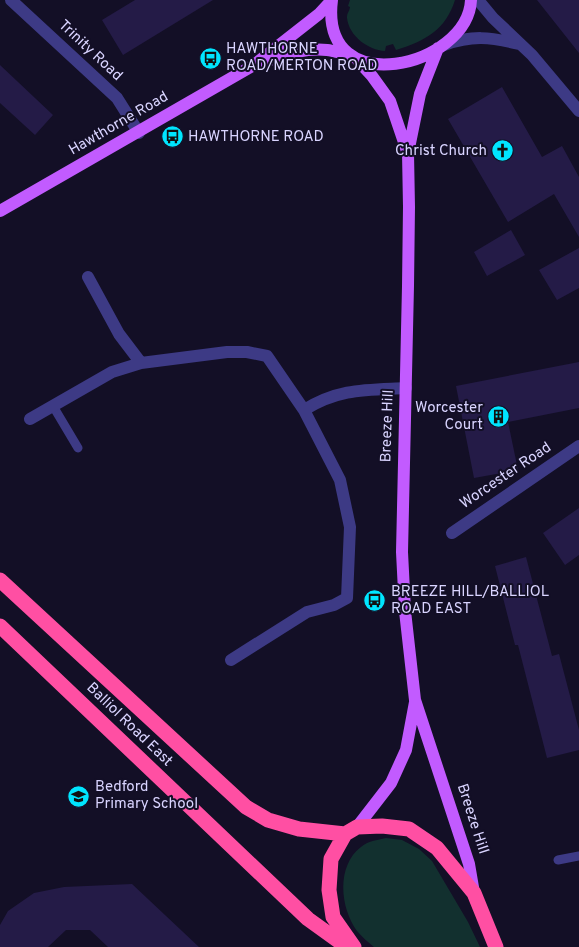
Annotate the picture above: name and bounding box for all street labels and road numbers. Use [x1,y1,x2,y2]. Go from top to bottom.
street label: Trinity Road [54,16,126,86]
street label: Hawthorne Road [66,88,172,160]
street label: Breeze Hill [377,389,399,463]
street label: Worcester Road [457,438,555,514]
street label: Balliol Road East [82,679,176,771]
street label: Breeze Hill [452,781,492,857]

